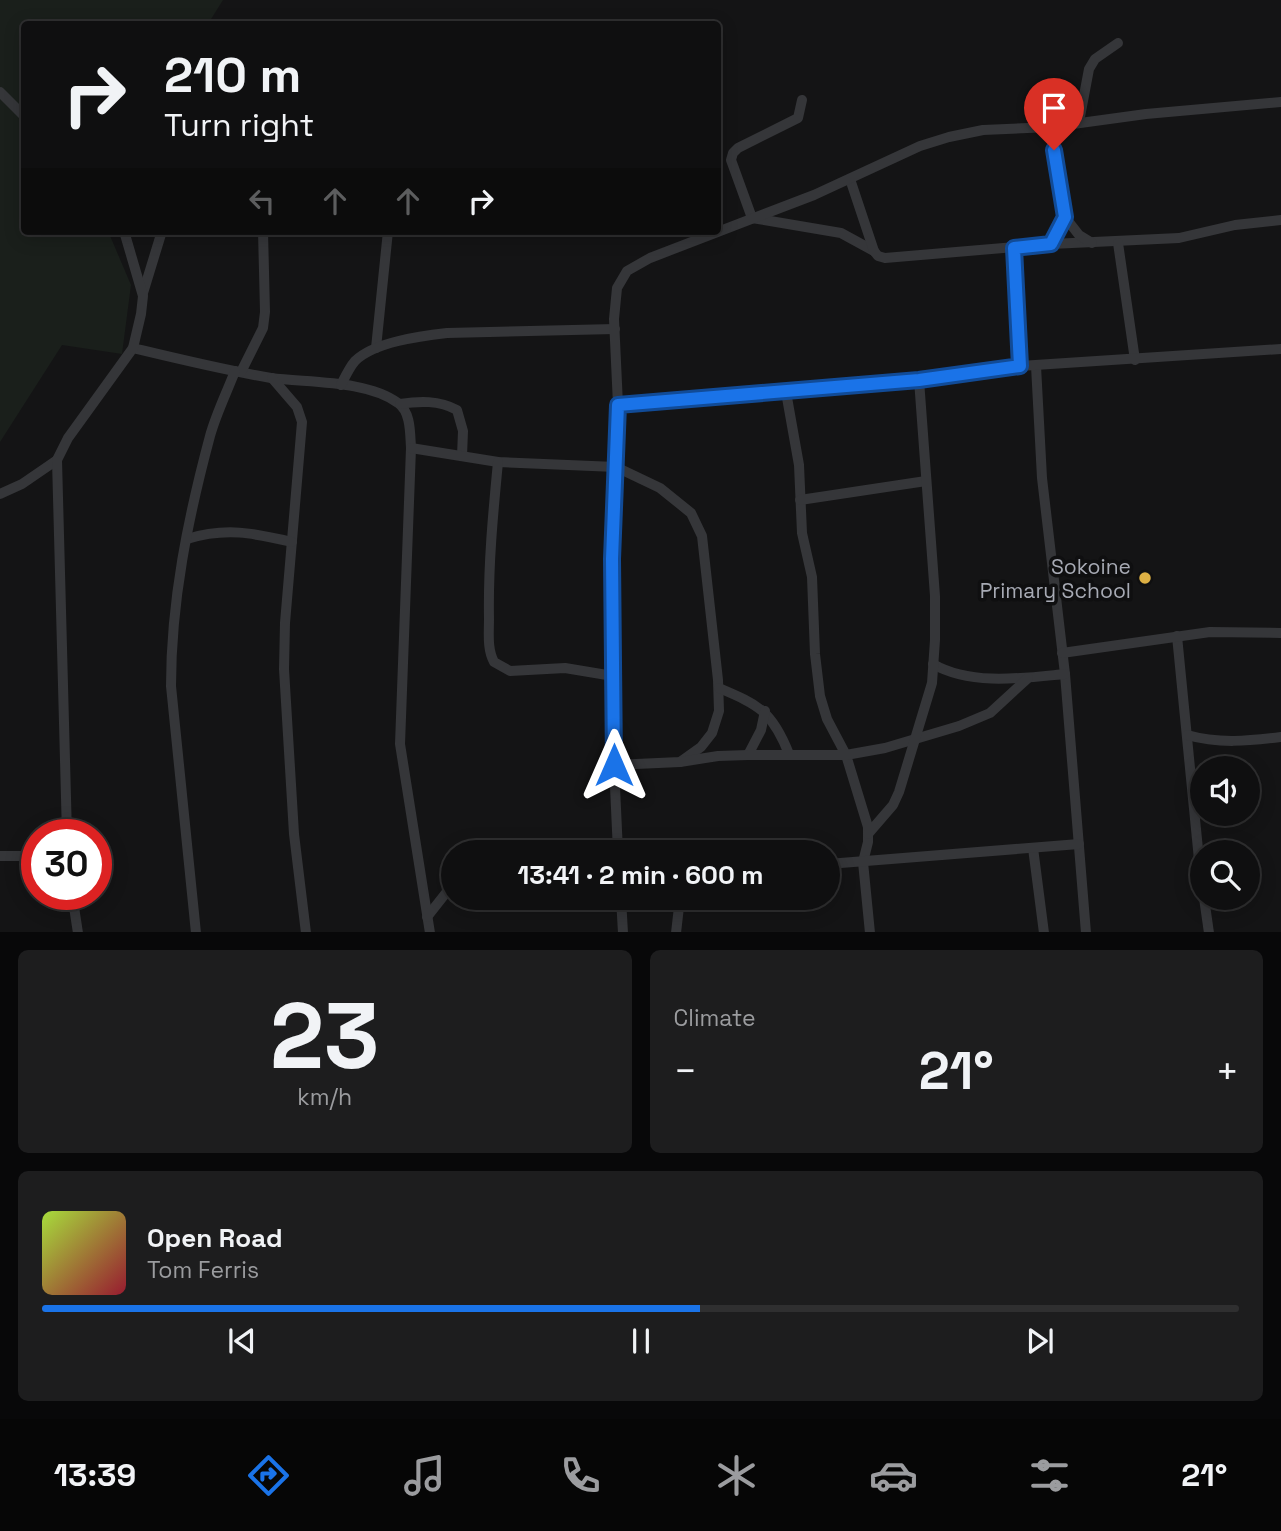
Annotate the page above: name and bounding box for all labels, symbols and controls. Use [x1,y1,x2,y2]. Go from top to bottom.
text: 210 m [164,44,301,106]
icon: right [49,49,140,140]
pin [1024,78,1084,150]
icon: arrive [1035,89,1073,127]
text: Turn right [164,105,314,145]
icon: left [243,182,281,220]
icon: ahead [316,182,354,220]
icon: ahead [389,182,427,220]
icon: right [462,182,500,220]
place label: Sokoine Primary School [980,553,1131,604]
marker: Sokoine Primary School [1137,570,1153,586]
position arrow [577,728,651,802]
map controls [1190,756,1260,910]
button: sound [1190,756,1260,826]
speed limit sign: 30 [21,819,112,910]
button: search [1190,840,1260,910]
text: 13:41 · 2 min · 600 m [517,858,764,892]
text: 23 [270,978,379,1095]
text: Climate [674,1003,756,1033]
text: 21° [919,1038,994,1104]
text: − [674,1047,697,1095]
text: + [1215,1047,1239,1095]
text: km/h [297,1082,352,1112]
text: Open Road [147,1221,283,1255]
text: Tom Ferris [147,1255,259,1285]
icon: previous [223,1322,261,1360]
icon: pause [622,1322,660,1360]
icon: next [1021,1322,1059,1360]
icon: directions [244,1451,293,1500]
icon: music [400,1451,449,1500]
icon: phone [556,1451,605,1500]
icon: climate [712,1451,761,1500]
icon: car [869,1451,918,1500]
icon: filters [1025,1451,1074,1500]
text: 13:39 [54,1455,136,1495]
text: 21° [1181,1455,1227,1495]

